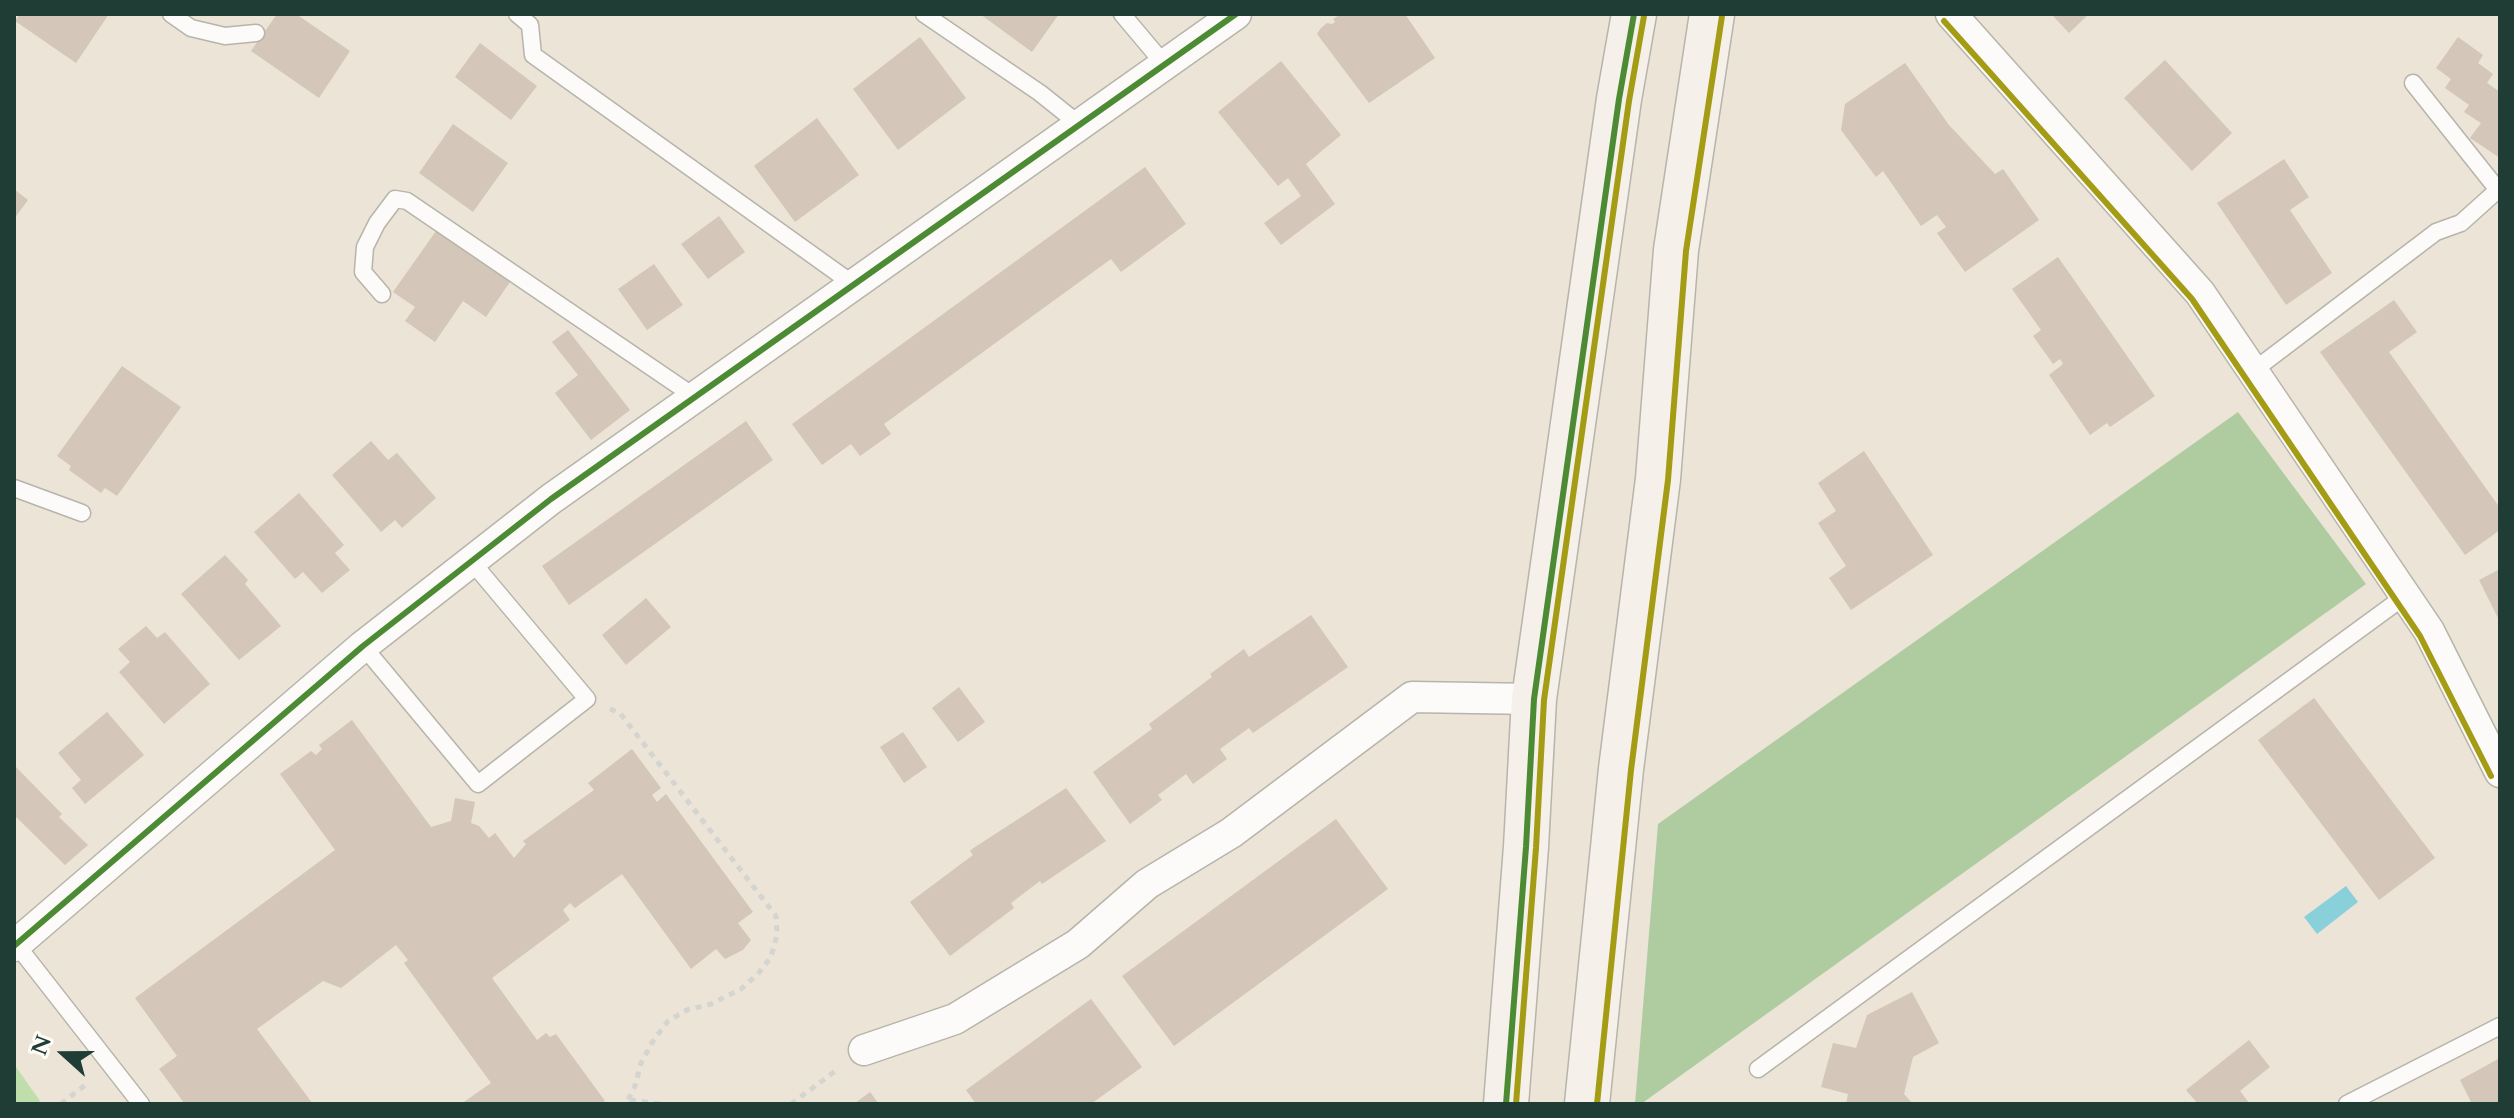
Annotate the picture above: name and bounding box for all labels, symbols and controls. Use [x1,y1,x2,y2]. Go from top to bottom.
north arrow [24,1014,104,1094]
text: N [24,1031,59,1060]

